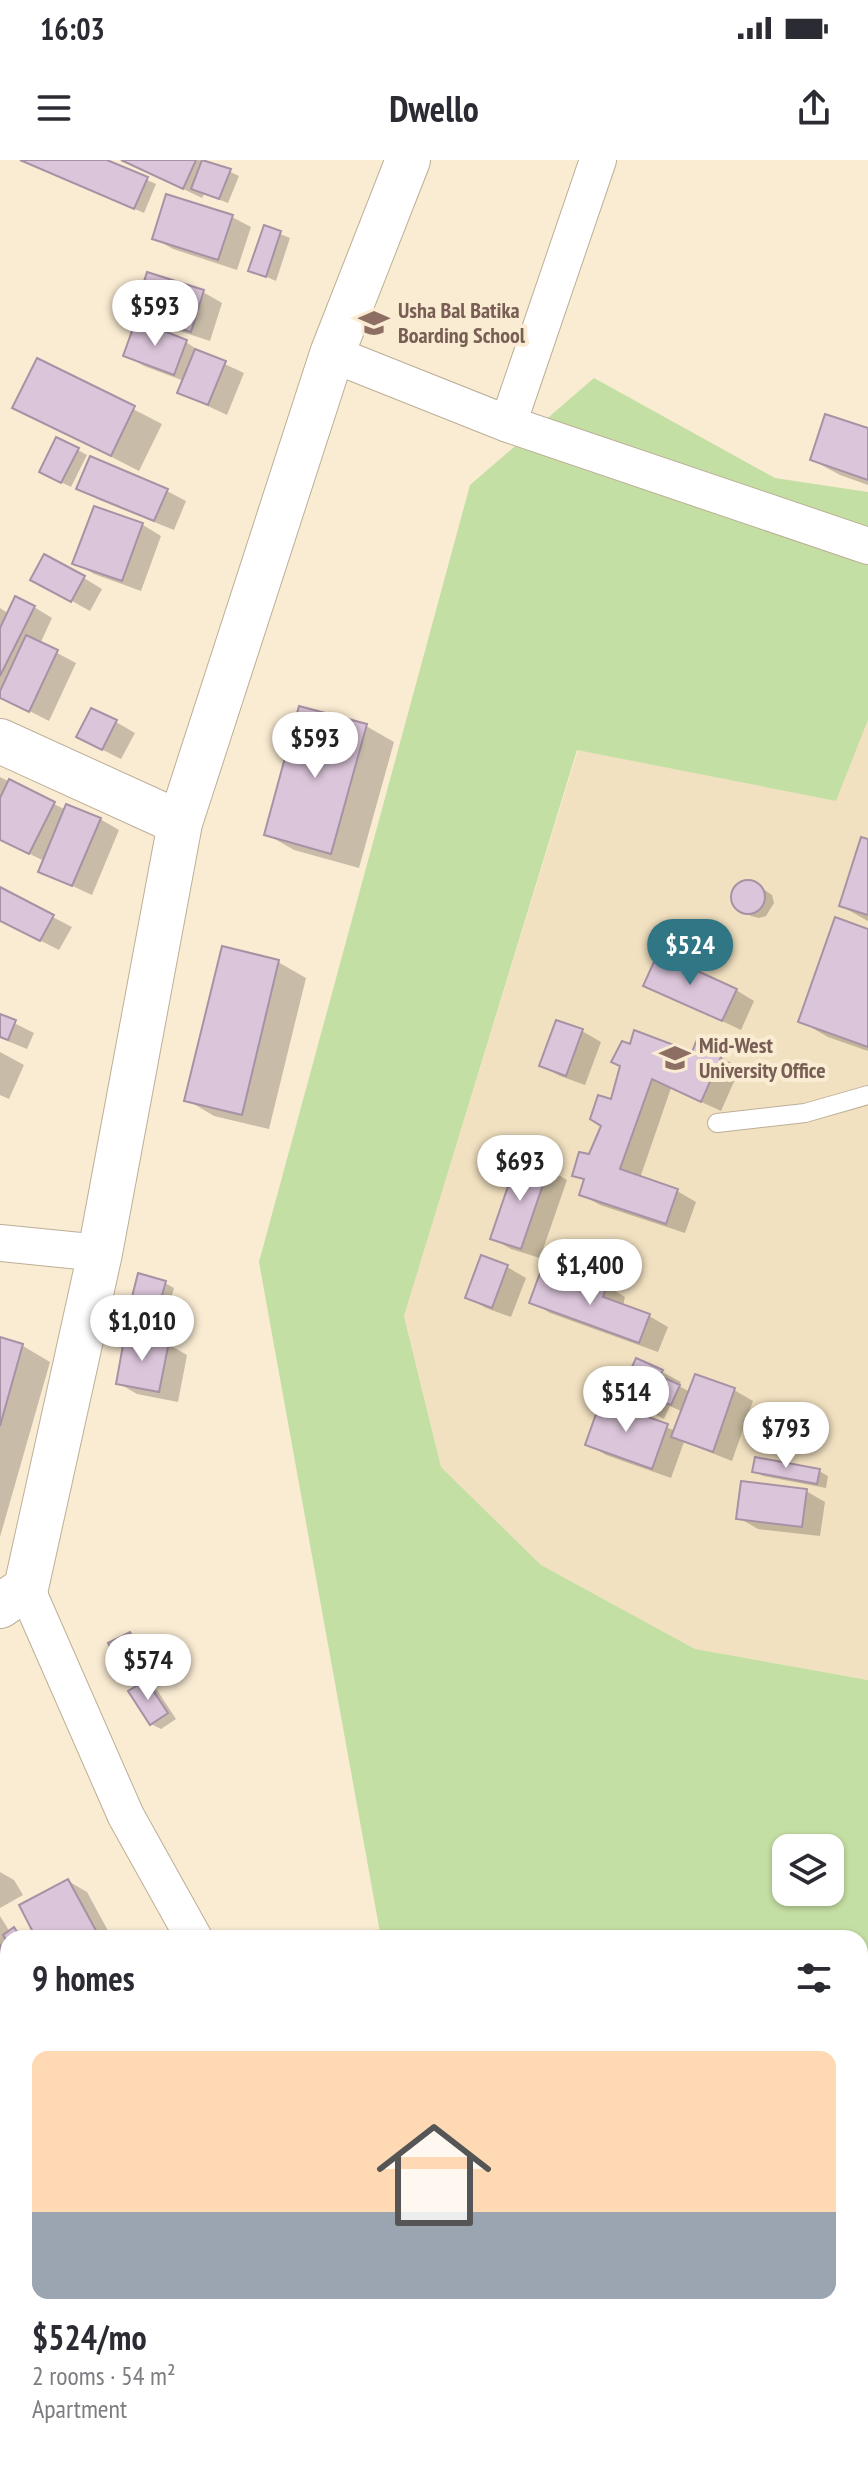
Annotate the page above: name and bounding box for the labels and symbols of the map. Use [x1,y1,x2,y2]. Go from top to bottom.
pin: $593 [108,280,202,348]
place label: Usha Bal Batika Boarding School [398,296,526,349]
school or university icon: Usha Bal Batika Boarding School [357,306,391,340]
pin: $593 [268,712,362,780]
pin: $524 [643,919,737,987]
place label: Mid-West University Office [699,1031,826,1084]
school or university icon: Mid-West University Office [658,1041,692,1075]
pin: $693 [473,1135,567,1203]
pin: $1,400 [525,1239,655,1307]
pin: $1,010 [77,1295,207,1363]
pin: $514 [579,1366,673,1434]
pin: $793 [739,1402,833,1470]
pin: $574 [101,1634,195,1702]

